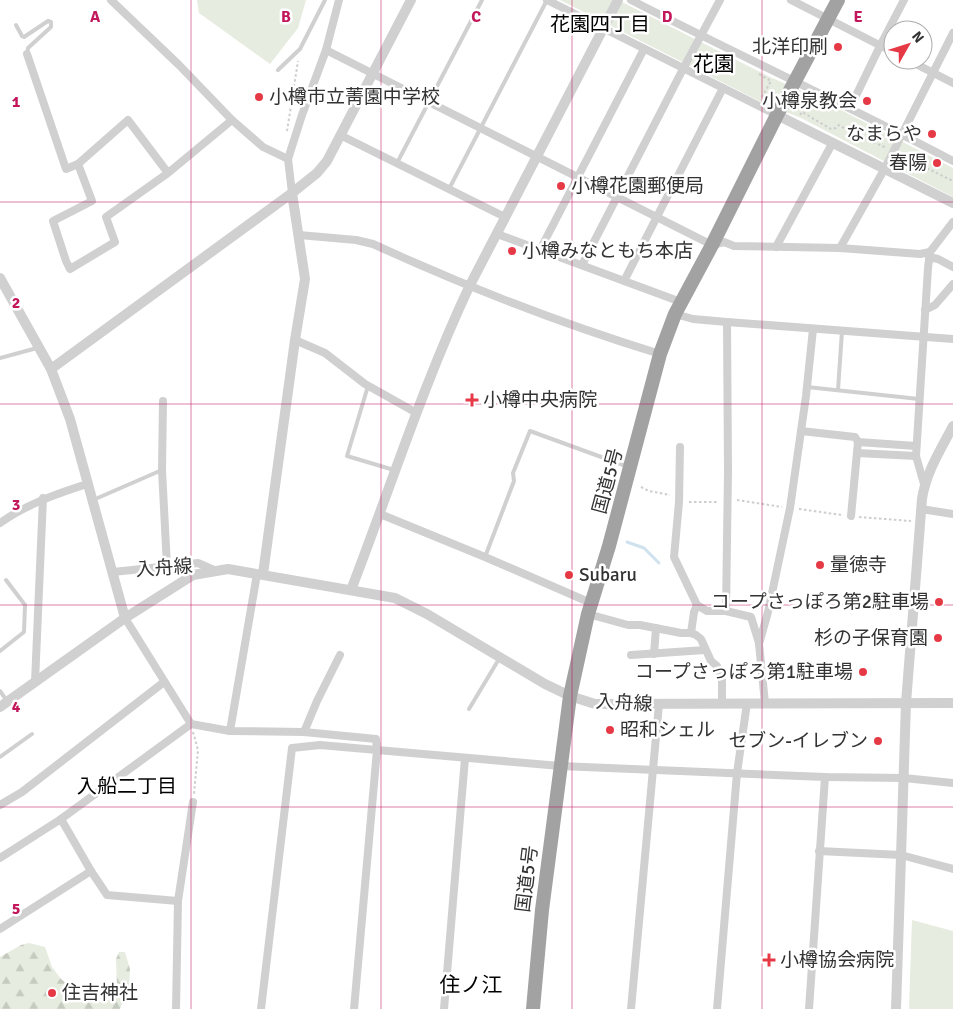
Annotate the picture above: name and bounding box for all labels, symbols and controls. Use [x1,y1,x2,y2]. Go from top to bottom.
text: A [90,7,101,27]
text: B [281,7,291,27]
text: C [471,7,481,27]
text: D [662,7,673,27]
text: E [853,7,863,27]
district label: 花園四丁目 [550,12,650,37]
north arrow [883,20,933,70]
text: N [908,28,927,46]
place label: 北洋印刷 [752,35,828,59]
marker: 北洋印刷 [832,41,844,53]
district label: 花園 [693,51,735,77]
place label: 小樽市立菁園中学校 [269,85,440,109]
place label: 小樽泉教会 [762,89,857,113]
marker: 小樽市立菁園中学校 [253,91,265,103]
text: 1 [12,92,21,112]
marker: 小樽泉教会 [861,95,873,107]
place label: なまらや [846,122,922,146]
marker: なまらや [926,128,938,140]
place label: 春陽 [889,151,927,175]
marker: 春陽 [931,157,943,169]
place label: 小樽花園郵便局 [571,174,704,198]
marker: 小樽花園郵便局 [555,180,567,192]
place label: 小樽みなともち本店 [522,239,693,263]
marker: 小樽みなともち本店 [506,245,518,257]
text: 2 [12,293,20,313]
place label: 小樽中央病院 [483,388,597,412]
marker: 小樽中央病院 [465,393,479,407]
street label: 国道5号 [588,445,628,517]
text: 3 [12,495,20,515]
place label: 量徳寺 [830,553,887,577]
street label: 入舟線 [135,554,193,582]
marker: 量徳寺 [814,559,826,571]
place label: Subaru [579,563,637,587]
marker: Subaru [563,569,575,581]
place label: コープさっぽろ第2駐車場 [711,590,929,614]
marker: コープさっぽろ第2駐車場 [933,596,945,608]
place label: 杉の子保育園 [814,626,928,650]
marker: 杉の子保育園 [932,632,944,644]
place label: コープさっぽろ第1駐車場 [635,660,853,684]
marker: コープさっぽろ第1駐車場 [857,666,869,678]
street label: 入舟線 [595,690,653,716]
text: 4 [12,697,21,717]
place label: 昭和シェル [620,718,715,742]
marker: 昭和シェル [604,724,616,736]
place label: セブン-イレブン [728,729,868,753]
marker: セブン-イレブン [872,735,884,747]
district label: 入船二丁目 [77,774,177,799]
street label: 国道5号 [511,844,543,914]
text: 5 [12,899,20,919]
place label: 小樽協会病院 [780,948,894,972]
marker: 小樽協会病院 [762,953,776,967]
district label: 住ノ江 [440,972,503,998]
place label: 住吉神社 [62,981,138,1005]
marker: 住吉神社 [46,987,58,999]

